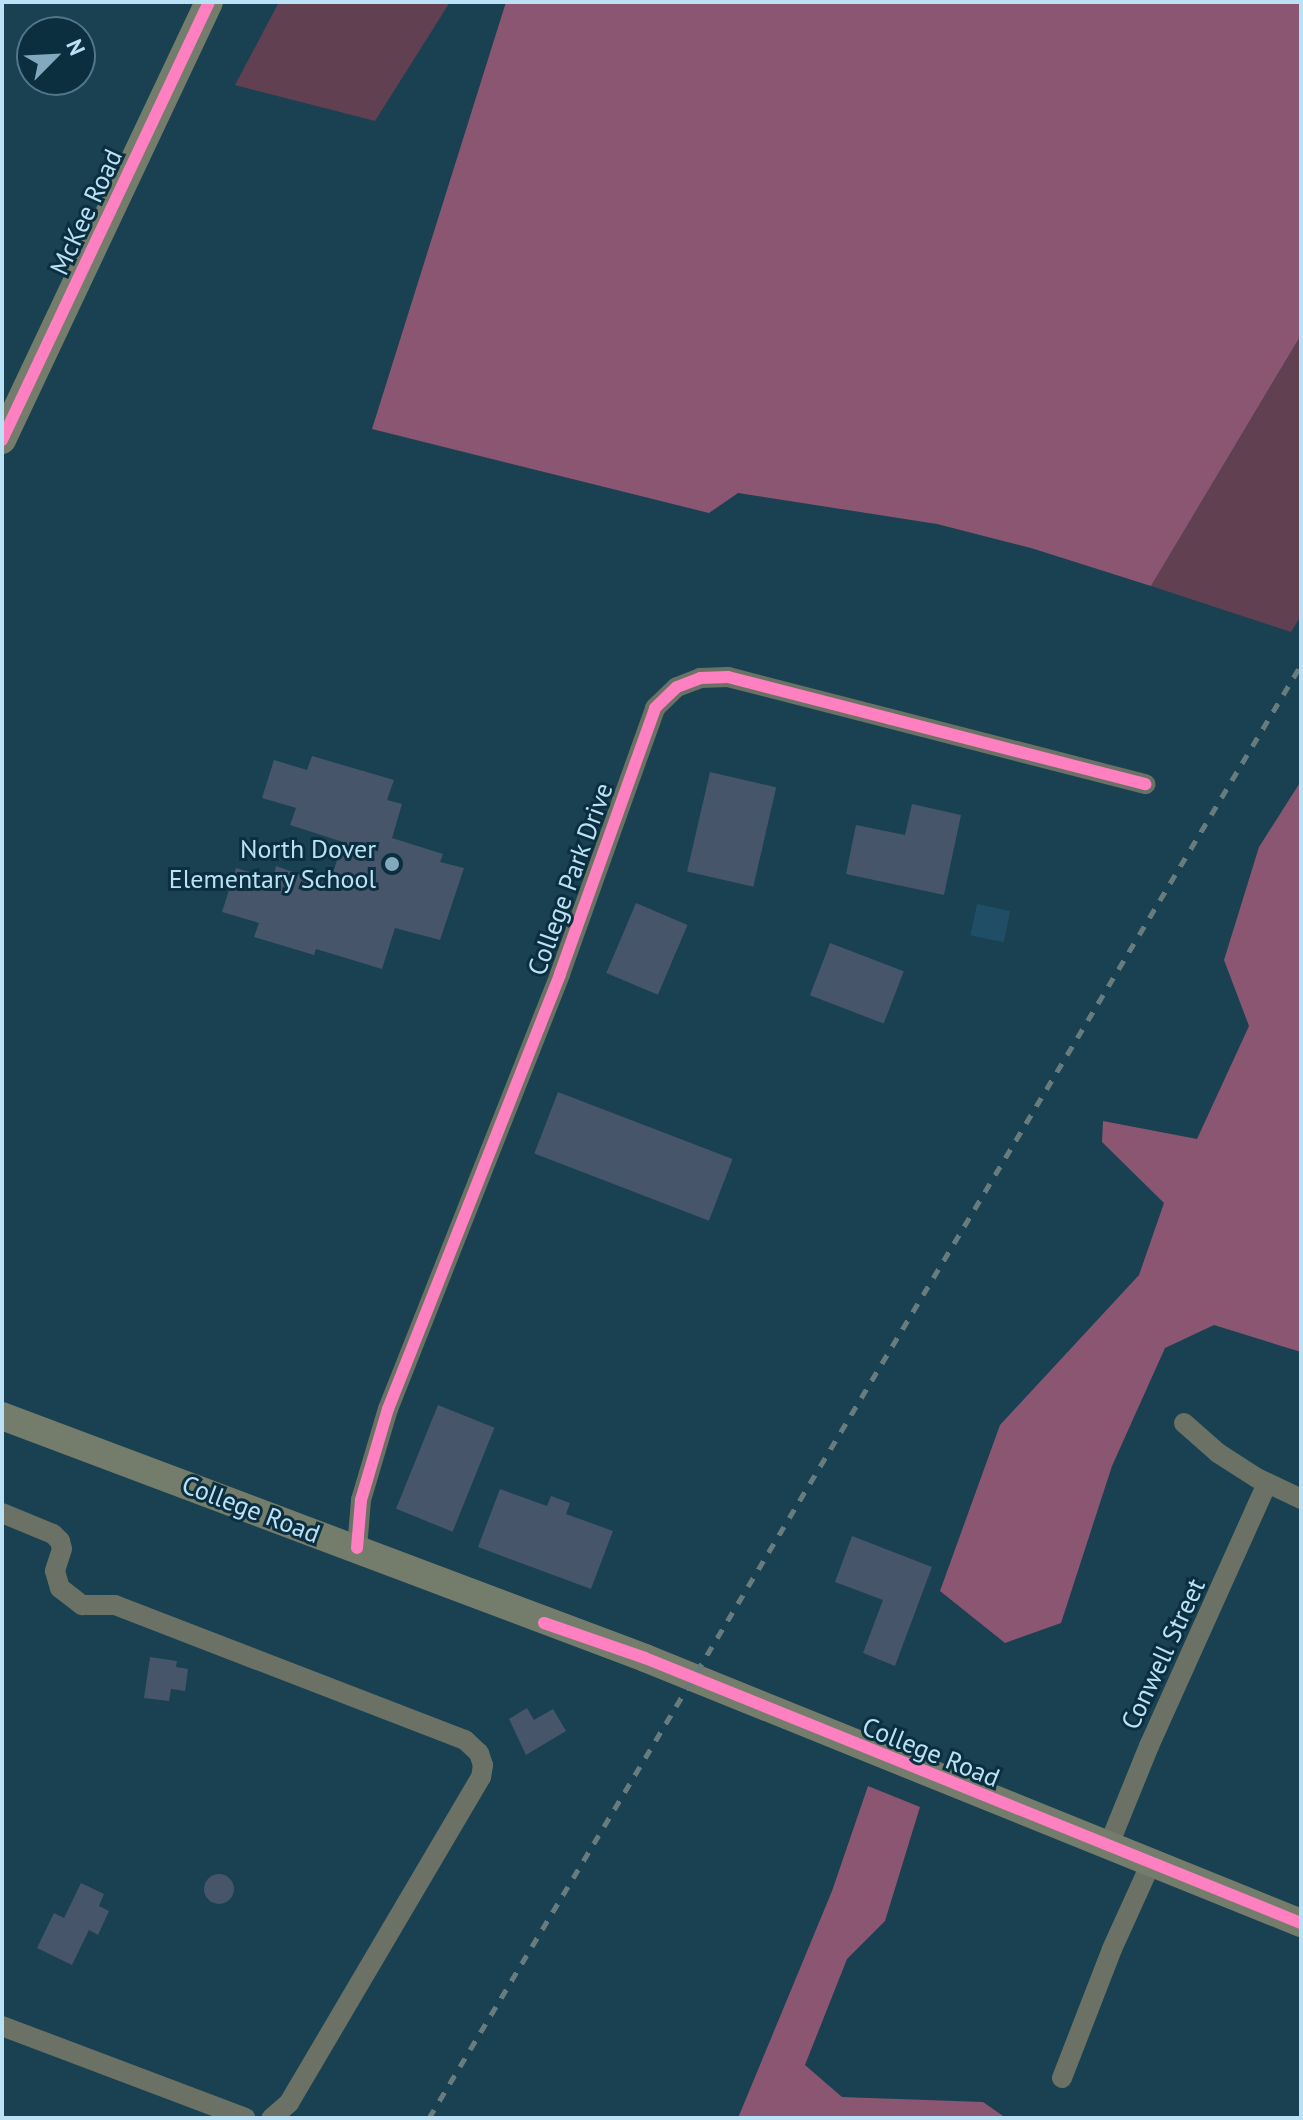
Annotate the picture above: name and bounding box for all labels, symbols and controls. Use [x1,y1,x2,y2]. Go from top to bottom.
north arrow [16,16,96,96]
text: N [60,35,92,59]
street label: McKee Road [43,144,129,280]
street label: College Park Drive [521,778,619,980]
place label: North Dover Elementary School [168,833,376,894]
marker: North Dover Elementary School [383,855,401,873]
street label: College Road [178,1468,324,1550]
street label: Conwell Street [1114,1574,1212,1734]
street label: College Road [858,1710,1004,1794]

